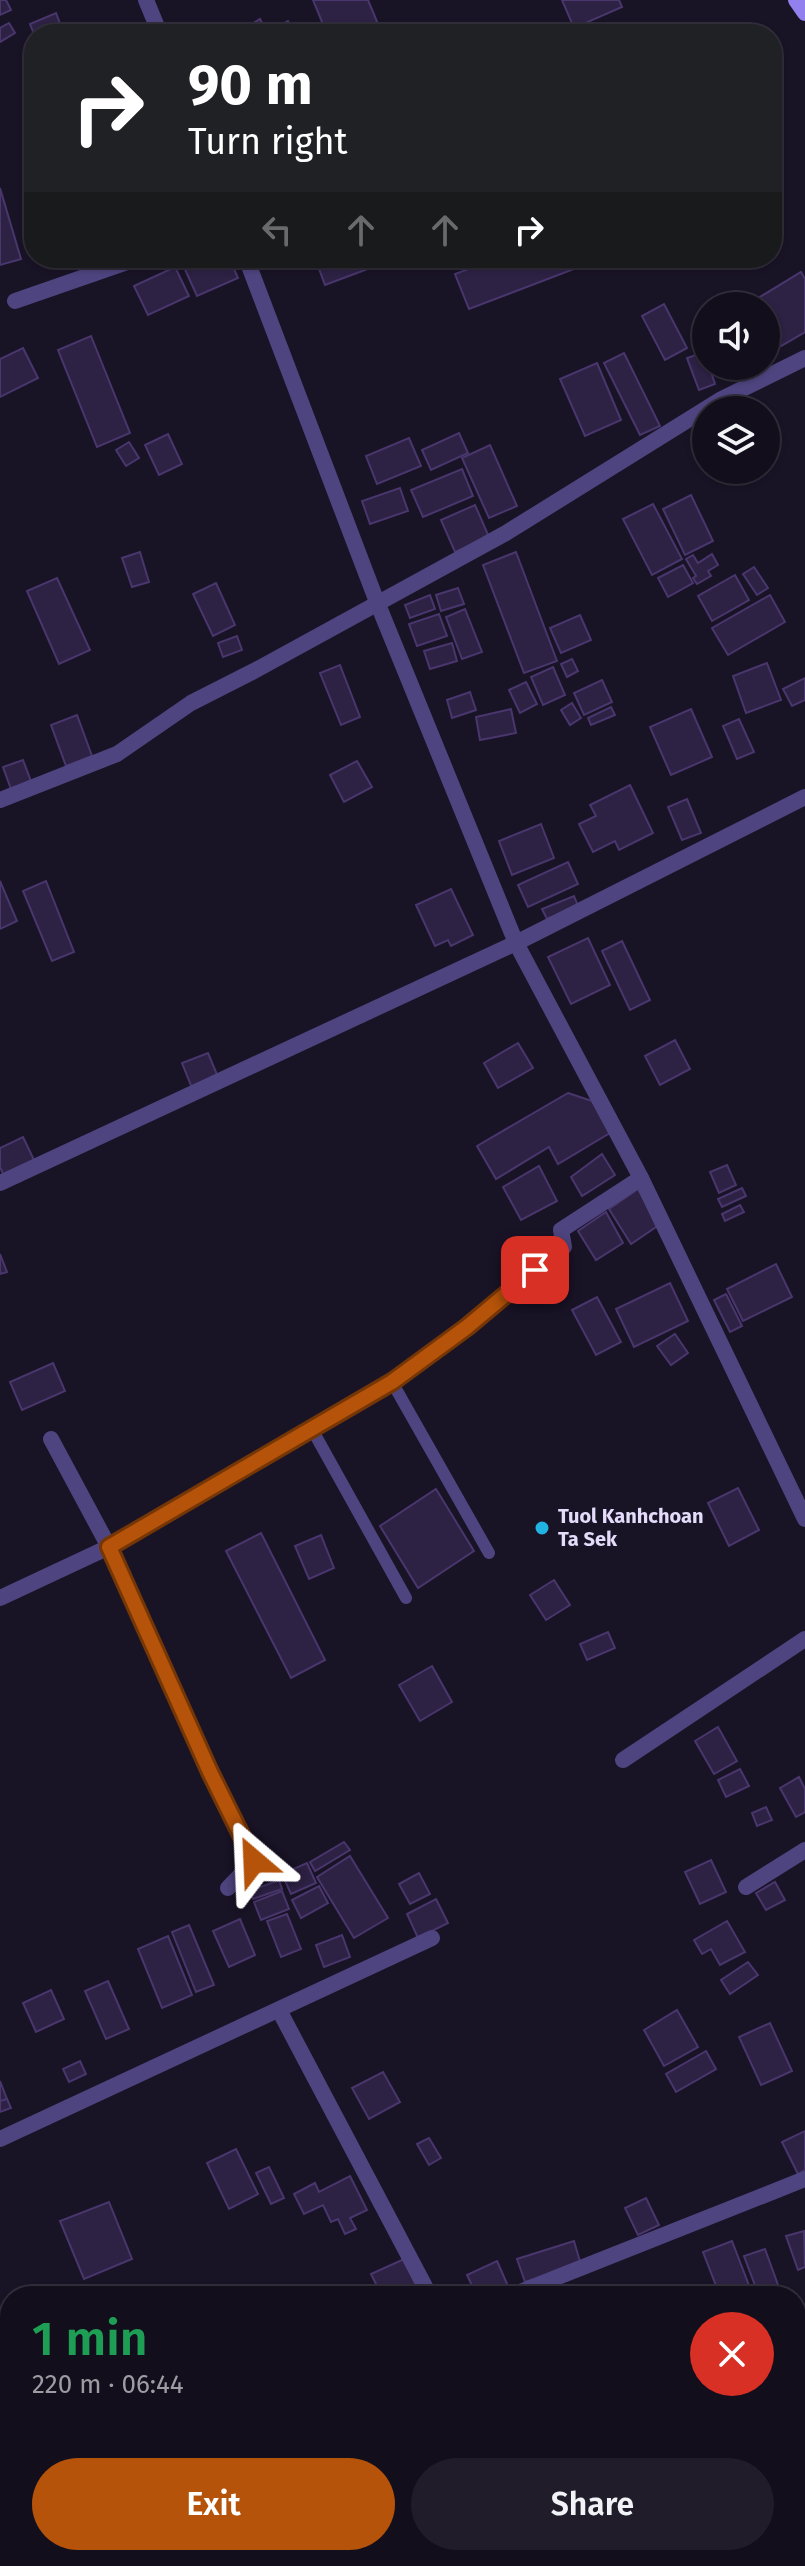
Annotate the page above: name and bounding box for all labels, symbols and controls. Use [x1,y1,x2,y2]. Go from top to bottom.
text: 90 m [188,52,313,119]
icon: right [56,56,160,160]
text: Turn right [188,120,348,164]
icon: left [255,208,299,252]
icon: ahead [339,208,383,252]
icon: ahead [423,208,467,252]
icon: right [507,208,551,252]
map controls [692,292,780,484]
button: sound [692,292,780,380]
button: layers [692,396,780,484]
pin [501,1236,569,1304]
icon: arrive [513,1248,557,1292]
place label: Tuol Kanhchoan Ta Sek [558,1504,703,1551]
marker: Tuol Kanhchoan Ta Sek [533,1519,551,1537]
position arrow [212,1819,296,1903]
text: 1 min [32,2310,148,2368]
button: close [690,2312,774,2396]
text: 220 m · 06:44 [32,2369,184,2400]
button: Exit [32,2458,395,2550]
button: Share [411,2458,774,2550]

